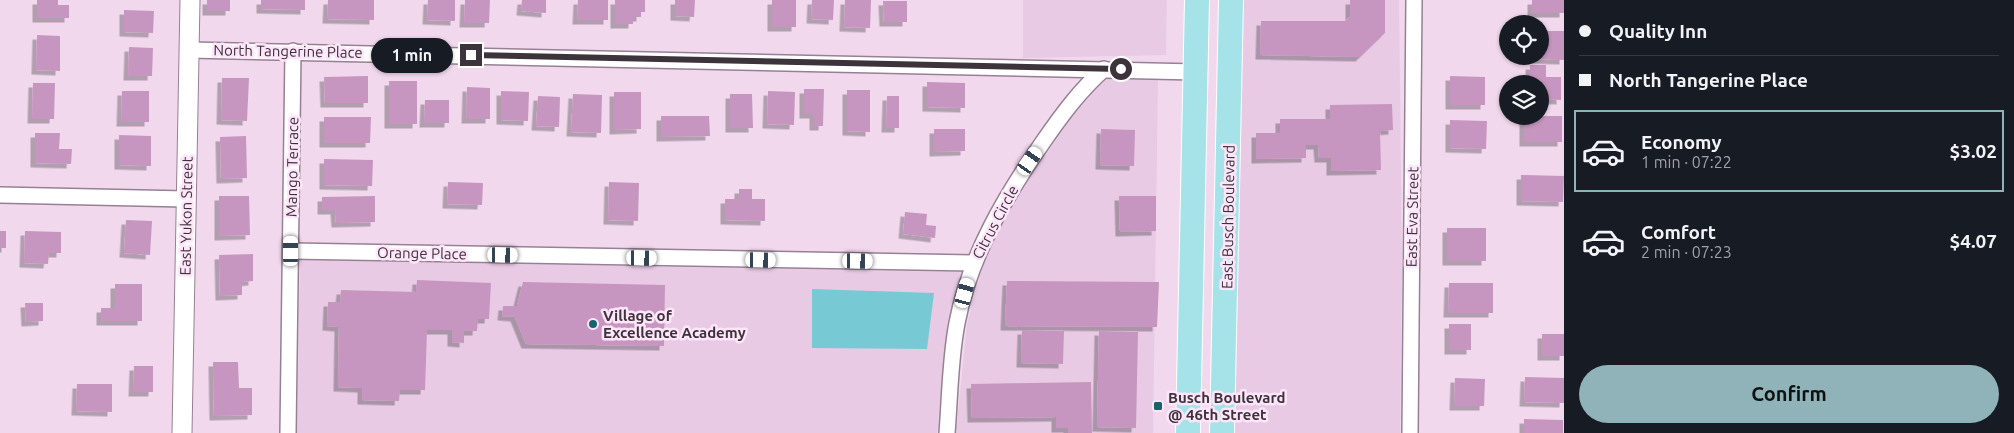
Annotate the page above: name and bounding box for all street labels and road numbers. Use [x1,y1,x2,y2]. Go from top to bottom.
street label: North Tangerine Place [213,41,363,61]
street label: Mango Terrace [283,117,301,217]
street label: East Busch Boulevard [1218,145,1238,289]
street label: East Yukon Street [176,156,196,276]
street label: East Eva Street [1403,167,1421,267]
street label: Citrus Circle [969,182,1021,262]
street label: Orange Place [377,244,467,262]

